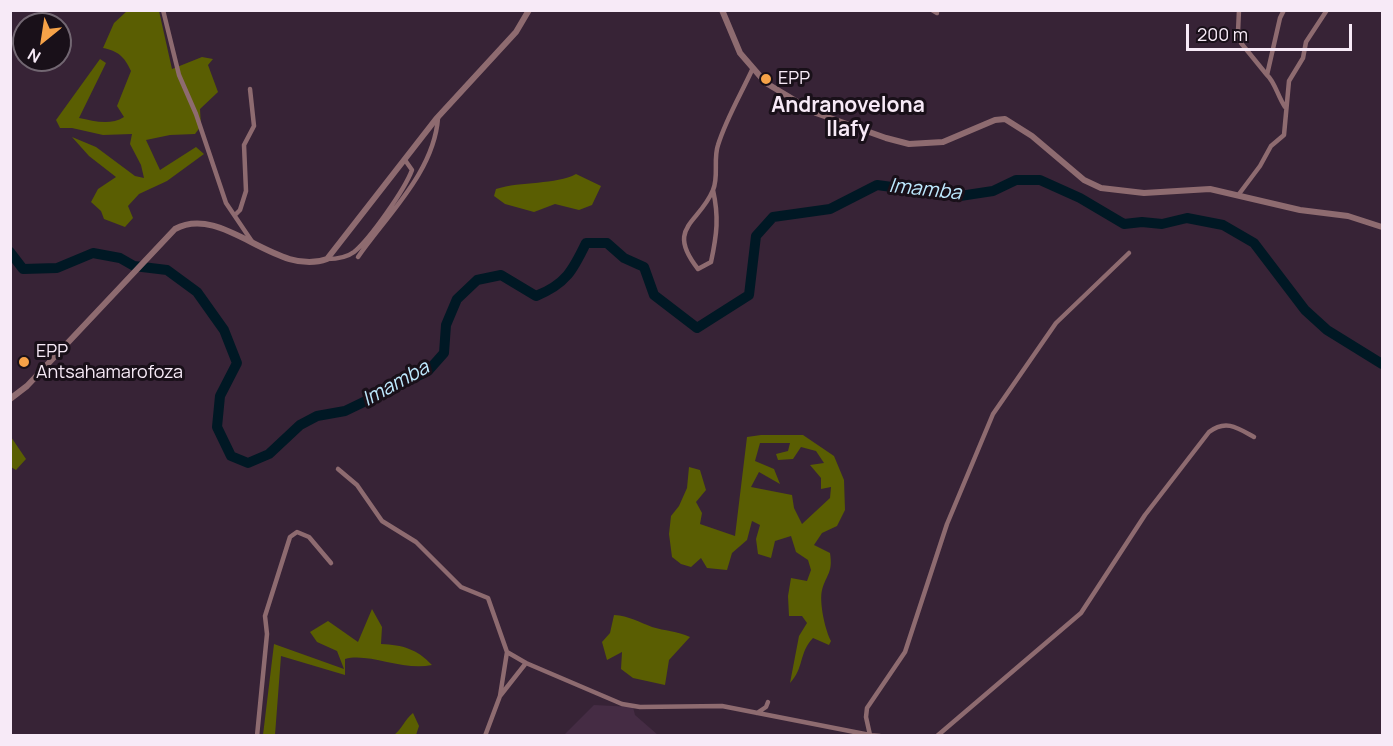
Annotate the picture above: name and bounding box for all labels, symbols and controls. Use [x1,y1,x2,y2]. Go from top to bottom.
north arrow [12,12,72,72]
scale bar [1189,12,1356,50]
text: 200 m [1197,22,1248,46]
text: N [24,43,44,68]
place label: EPP [778,68,810,90]
marker: EPP [759,72,773,86]
district label: Andranovelona Ilafy [771,93,925,143]
water label: Imamba [888,174,962,206]
place label: EPP Antsahamarofoza [36,341,183,384]
marker: EPP Antsahamarofoza [17,355,31,369]
water label: Imamba [358,356,434,412]

